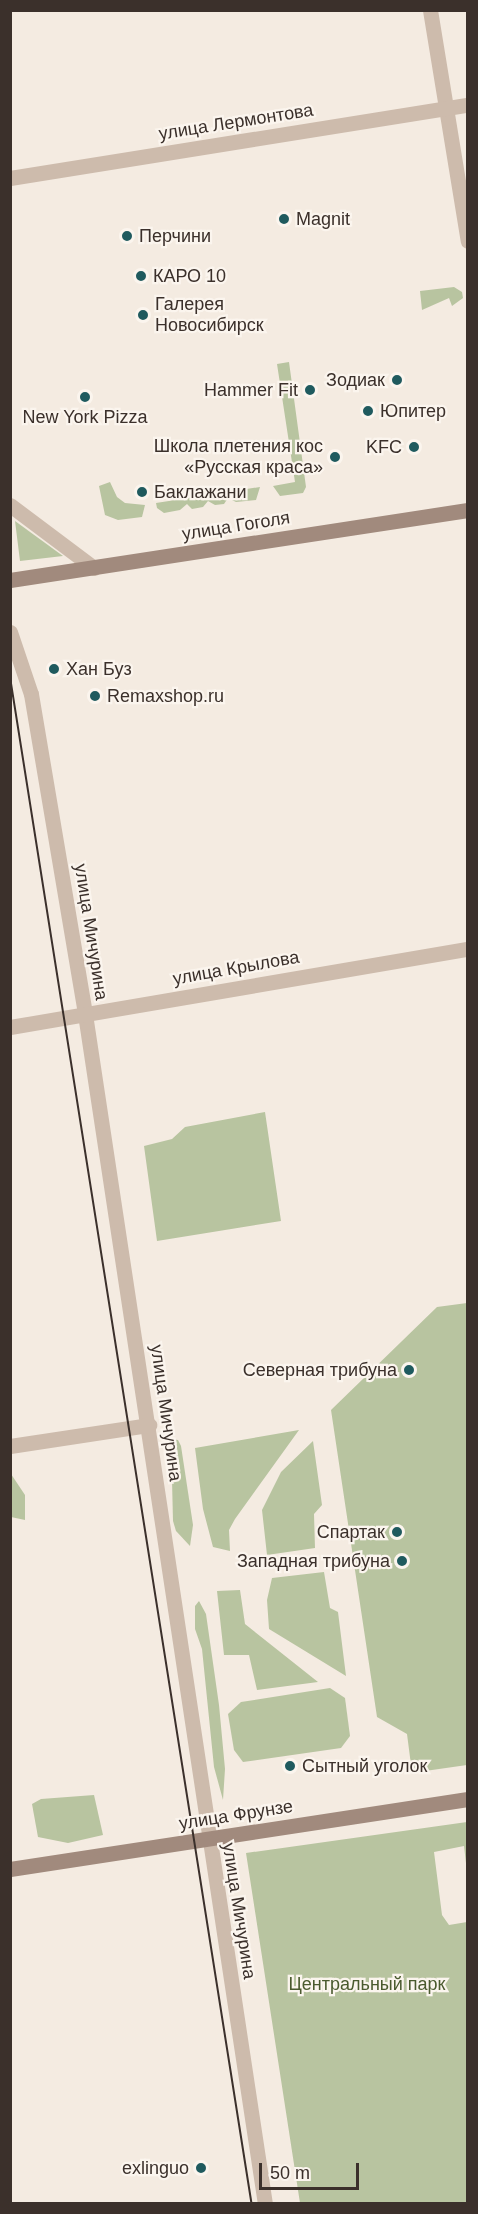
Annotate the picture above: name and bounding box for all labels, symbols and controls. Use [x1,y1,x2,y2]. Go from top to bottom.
street label: улица Лермонтова [157,99,315,145]
place label: Magnit [296,208,350,230]
marker: Magnit [277,212,291,226]
place label: Перчини [139,225,211,247]
marker: Перчини [120,229,134,243]
place label: КАРО 10 [153,265,226,287]
marker: КАРО 10 [134,269,148,283]
place label: Галерея Новосибирск [155,294,264,336]
marker: Галерея Новосибирск [136,308,150,322]
place label: Зодиак [326,369,385,391]
marker: Зодиак [390,373,404,387]
place label: Hammer Fit [204,379,298,401]
marker: Hammer Fit [303,383,317,397]
marker: New York Pizza [78,390,92,404]
place label: Юпитер [380,400,446,422]
marker: Юпитер [361,404,375,418]
place label: New York Pizza [22,406,148,428]
place label: Школа плетения кос «Русская краса» [154,436,323,478]
place label: KFC [366,436,402,458]
marker: KFC [407,440,421,454]
marker: Школа плетения кос «Русская краса» [328,450,342,464]
place label: Баклажани [154,481,246,503]
marker: Баклажани [135,485,149,499]
street label: улица Гоголя [180,507,292,545]
place label: Хан Буз [66,658,132,680]
marker: Хан Буз [47,662,61,676]
place label: Remaxshop.ru [107,685,224,707]
marker: Remaxshop.ru [88,689,102,703]
street label: улица Мичурина [70,862,112,1002]
street label: улица Крылова [171,946,301,990]
street label: улица Мичурина [146,1343,186,1483]
place label: Северная трибуна [243,1359,397,1381]
marker: Северная трибуна [402,1363,416,1377]
place label: Спартак [317,1521,385,1543]
marker: Спартак [390,1525,404,1539]
place label: Западная трибуна [237,1550,390,1572]
marker: Западная трибуна [395,1554,409,1568]
place label: Сытный уголок [302,1755,427,1777]
marker: Сытный уголок [283,1759,297,1773]
street label: улица Фрунзе [178,1795,294,1835]
street label: улица Мичурина [218,1841,260,1981]
park label: Центральный парк [289,1973,445,1995]
scale bar [262,2151,362,2189]
place label: exlinguo [122,2157,189,2179]
marker: exlinguo [194,2161,208,2175]
text: 50 m [270,2163,310,2183]

